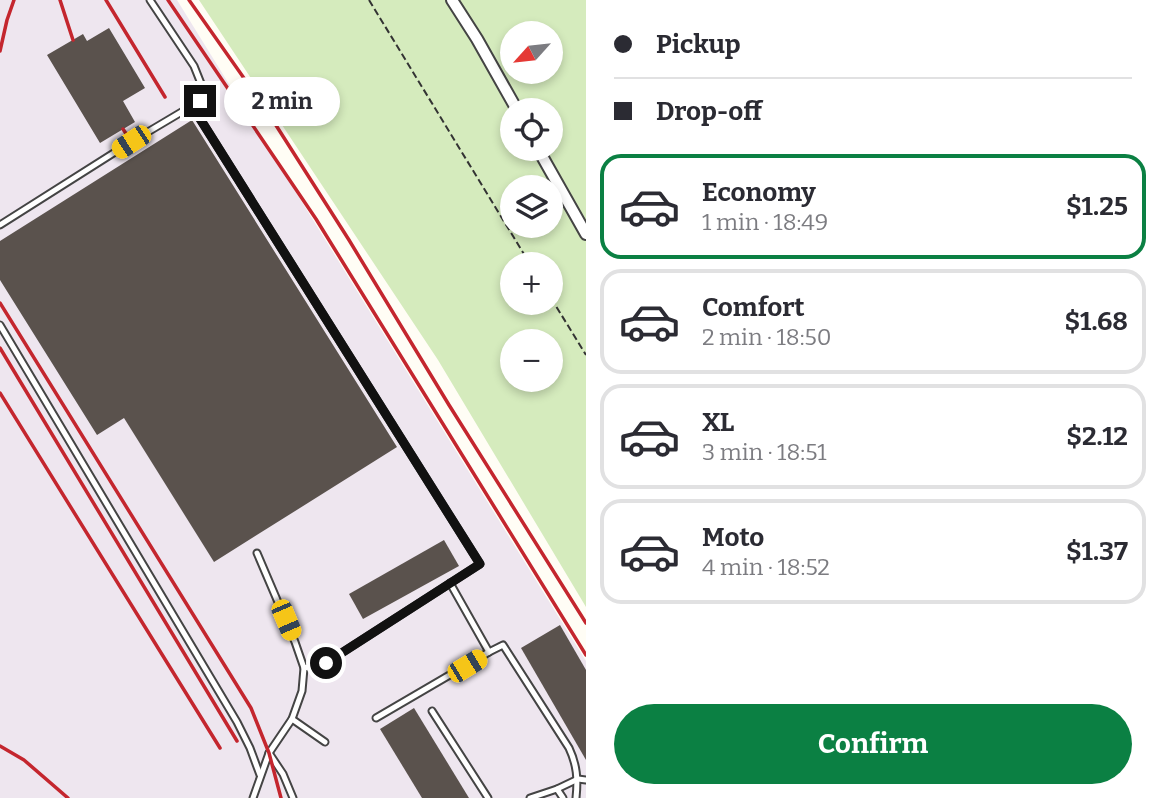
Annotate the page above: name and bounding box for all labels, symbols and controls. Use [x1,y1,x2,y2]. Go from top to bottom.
north arrow [500,21,564,84]
map controls [500,21,563,392]
text: Pickup [656,29,741,60]
callout: 2 min [224,76,340,126]
route end [184,85,216,117]
text: 2 min [251,87,313,115]
text: Drop-off [656,96,762,127]
button: locate [500,98,563,161]
car [108,122,155,162]
button: layers [500,175,563,238]
icon: car [618,175,681,238]
text: Economy [702,177,816,208]
text: $1.25 [1066,191,1128,222]
text: 1 min · 18:49 [702,208,828,236]
button: + [500,252,563,315]
icon: car [618,290,681,353]
text: Comfort [702,292,805,323]
text: $1.68 [1064,306,1128,337]
text: 2 min · 18:50 [702,323,832,351]
button: − [500,329,563,392]
icon: car [618,405,681,468]
text: XL [702,407,734,438]
text: $2.12 [1066,421,1128,452]
text: 3 min · 18:51 [702,438,826,466]
icon: car [618,520,681,583]
text: Moto [702,522,764,553]
text: $1.37 [1066,536,1128,567]
text: 4 min · 18:52 [702,553,830,581]
car [269,597,304,643]
car [444,646,491,686]
route start [310,647,342,679]
button: Confirm [614,704,1132,784]

